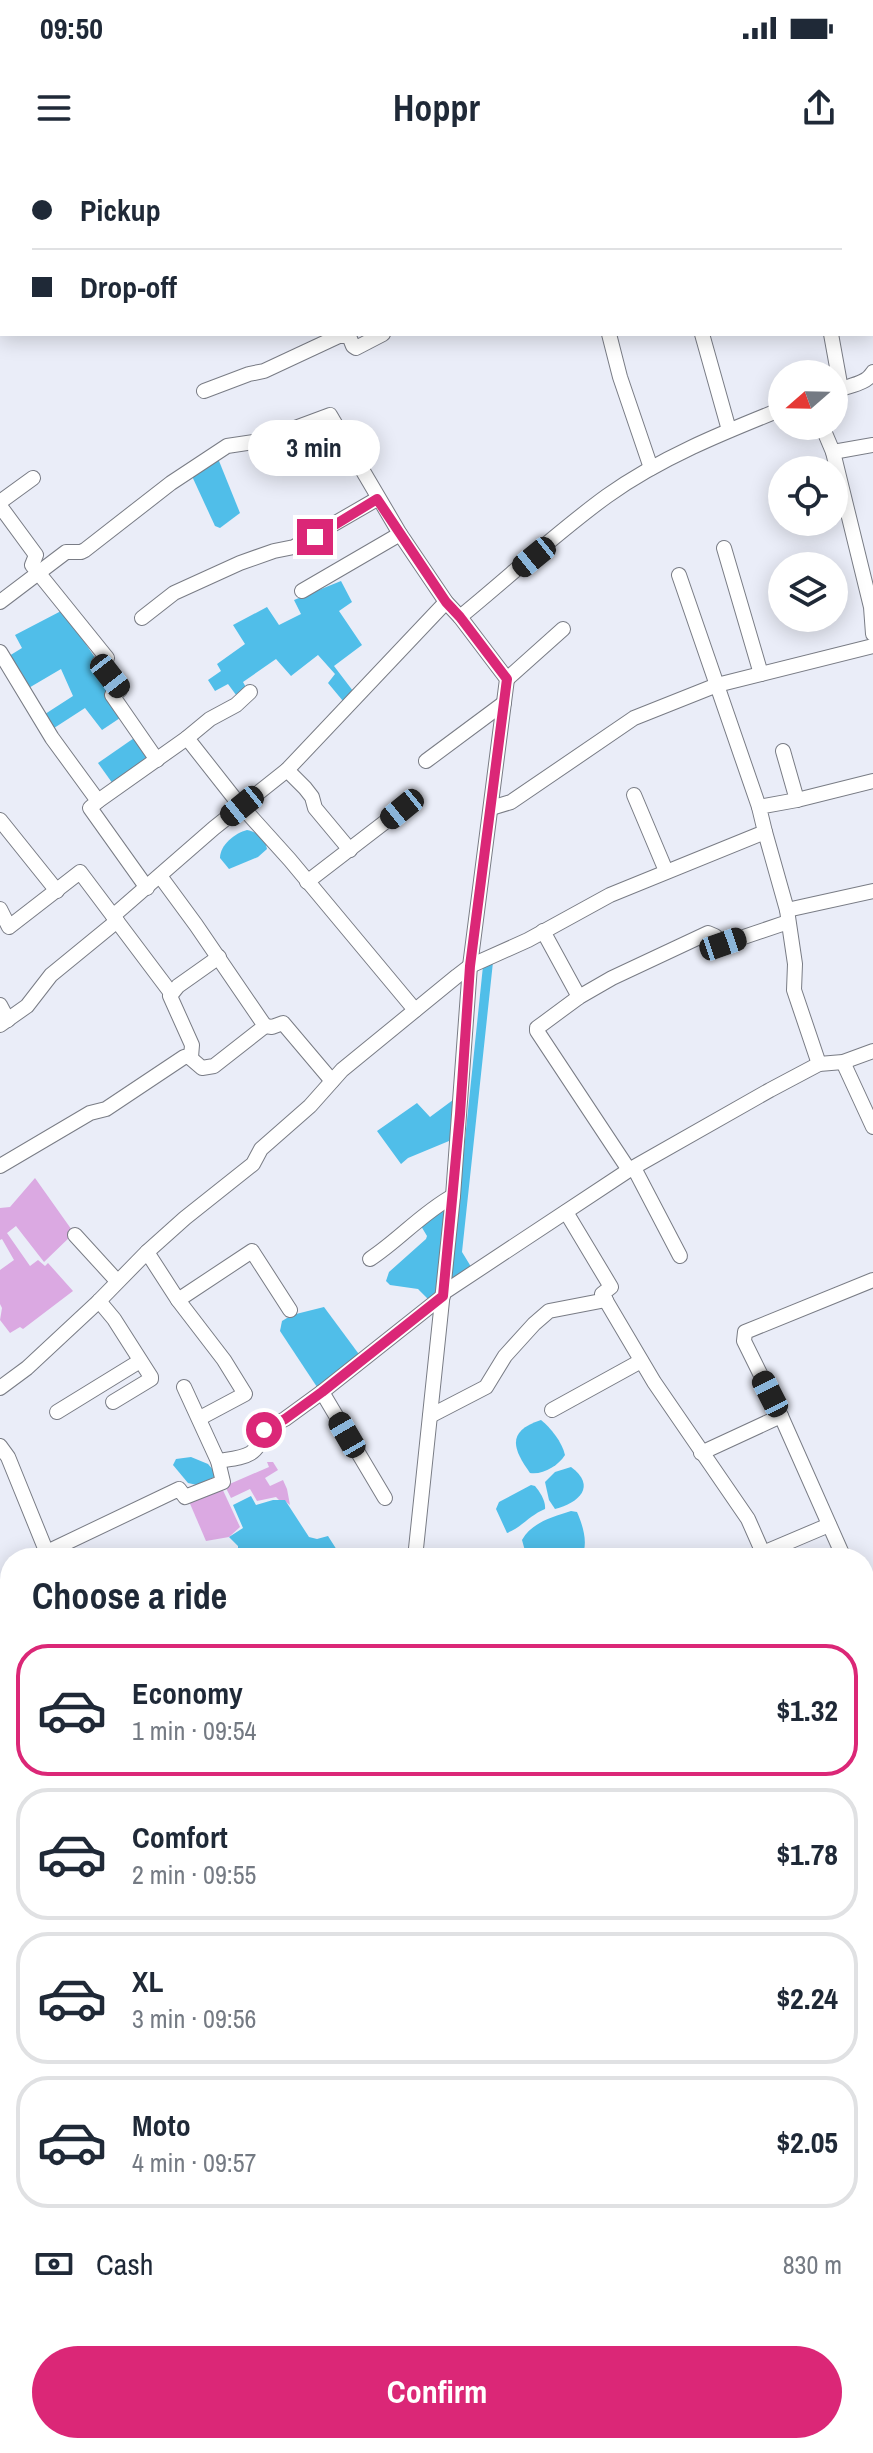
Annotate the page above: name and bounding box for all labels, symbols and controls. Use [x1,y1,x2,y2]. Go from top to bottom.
text: 09:50 [40,8,103,48]
text: Hoppr [393,84,480,132]
icon: menu [32,86,76,130]
icon: share [797,86,841,130]
text: Pickup [80,190,161,230]
text: Drop-off [80,267,177,307]
north arrow [768,360,848,440]
map controls [768,360,848,632]
callout: 3 min [249,421,381,477]
text: 3 min [286,430,342,465]
button: locate [768,456,848,536]
route end [297,519,333,555]
car [508,533,560,581]
button: layers [768,552,848,632]
car [86,650,134,702]
car [216,782,268,830]
car [376,785,428,833]
car [696,925,750,963]
car [748,1367,792,1421]
car [325,1408,369,1462]
route start [246,1412,282,1448]
text: Choose a ride [32,1572,227,1620]
text: Economy [132,1673,243,1713]
icon: car [36,1674,108,1746]
text: $1.32 [776,1690,838,1730]
text: 1 min · 09:54 [132,1713,256,1748]
text: Comfort [132,1817,228,1857]
icon: car [36,1818,108,1890]
text: $1.78 [776,1834,838,1874]
text: 2 min · 09:55 [132,1857,256,1892]
text: XL [132,1961,163,2001]
icon: car [36,1962,108,2034]
text: $2.24 [776,1978,838,2018]
text: 3 min · 09:56 [132,2001,256,2036]
text: Moto [132,2105,191,2145]
icon: car [36,2106,108,2178]
text: $2.05 [776,2122,838,2162]
text: 4 min · 09:57 [132,2145,256,2180]
icon: cash [32,2242,76,2286]
text: Cash [96,2244,153,2284]
text: 830 m [783,2247,842,2282]
button: Confirm [32,2346,842,2438]

